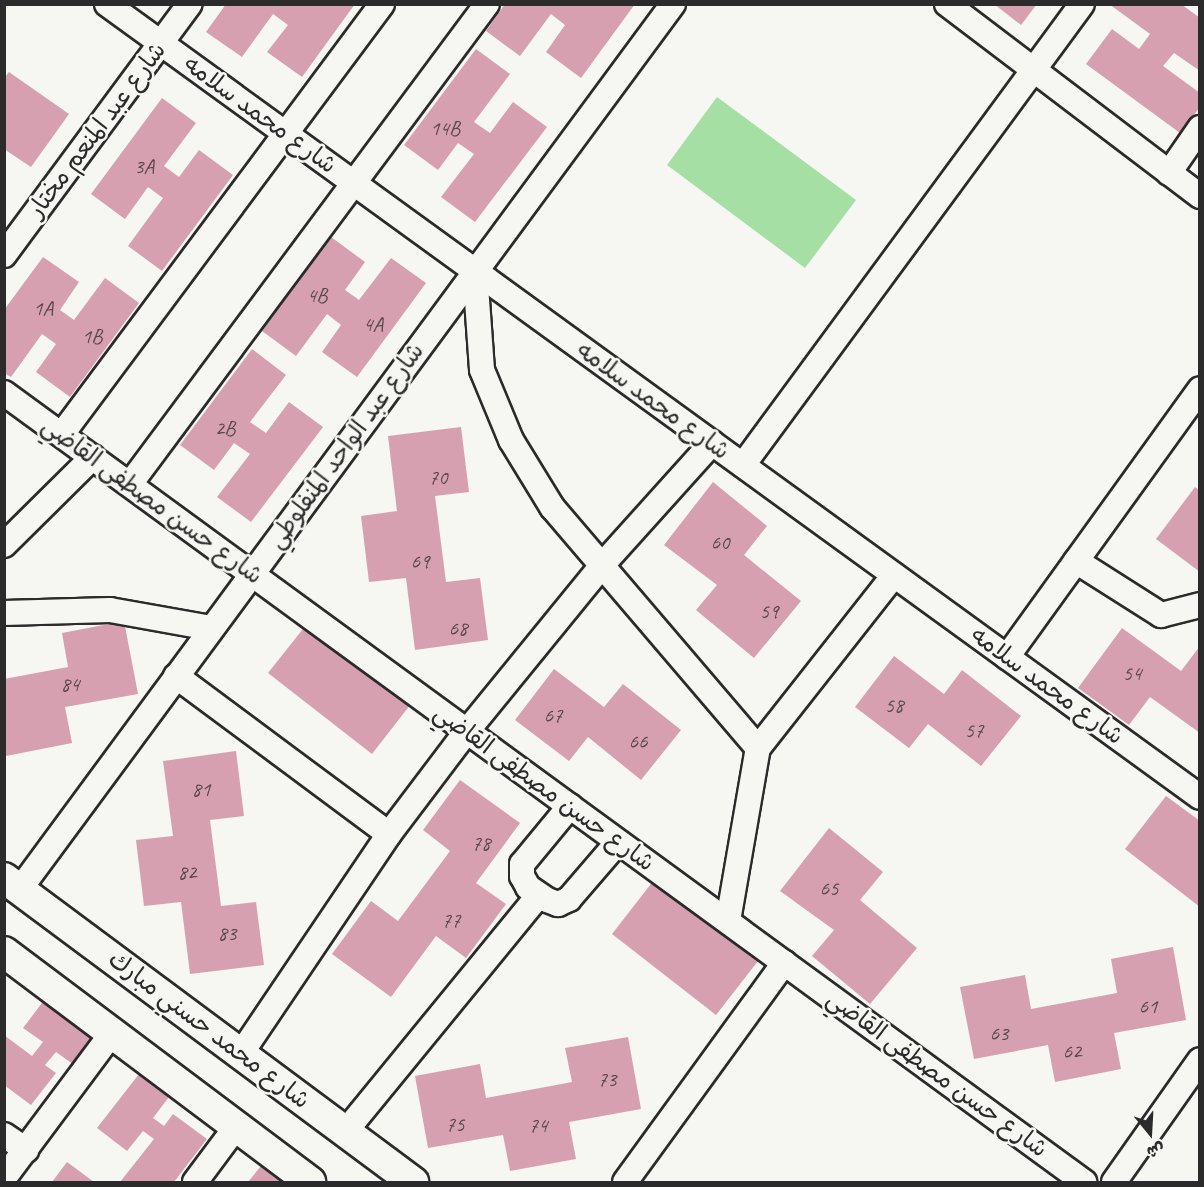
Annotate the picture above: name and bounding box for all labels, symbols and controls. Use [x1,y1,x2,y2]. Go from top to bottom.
street label: شارع عبد المنعم مختار [22,37,172,223]
street label: شارع محمد سلامه [178,50,342,180]
house number: 14B [430,115,460,141]
house number: 3A [134,153,154,179]
house number: 4B [307,282,327,308]
house number: 1A [33,295,53,321]
house number: 4A [363,311,383,337]
house number: 1B [82,323,102,349]
street label: شارع محمد سلامه [571,336,735,466]
street label: شارع عبد الواحد المنفلوطي [262,338,430,554]
street label: شارع حسن مصطفى القاضي [36,411,268,591]
house number: 2B [215,415,235,441]
house number: 70 [429,464,447,490]
house number: 60 [711,529,729,555]
house number: 69 [411,548,429,574]
house number: 59 [760,598,778,624]
house number: 68 [449,615,467,641]
street label: شارع محمد سلامه [965,621,1129,751]
house number: 54 [1123,660,1141,686]
house number: 84 [61,671,79,697]
house number: 58 [885,692,903,718]
street label: شارع حسن مصطفى القاضي [428,698,660,878]
house number: 67 [544,702,562,728]
house number: 57 [965,717,983,743]
house number: 66 [629,728,647,754]
house number: 81 [192,776,210,802]
house number: 78 [472,830,490,856]
house number: 82 [178,859,196,885]
house number: 65 [820,875,838,901]
house number: 77 [442,907,460,933]
house number: 83 [218,920,236,946]
street label: شارع محمد حسني مبارك [103,945,315,1115]
street label: شارع حسن مصطفى القاضي [821,984,1053,1164]
house number: 61 [1139,993,1157,1019]
house number: 63 [990,1020,1008,1046]
house number: 62 [1063,1038,1081,1064]
house number: 73 [598,1066,616,1092]
north arrow [1120,1103,1180,1163]
house number: 75 [446,1111,464,1137]
house number: 74 [529,1112,547,1138]
text: ش [1144,1138,1167,1162]

